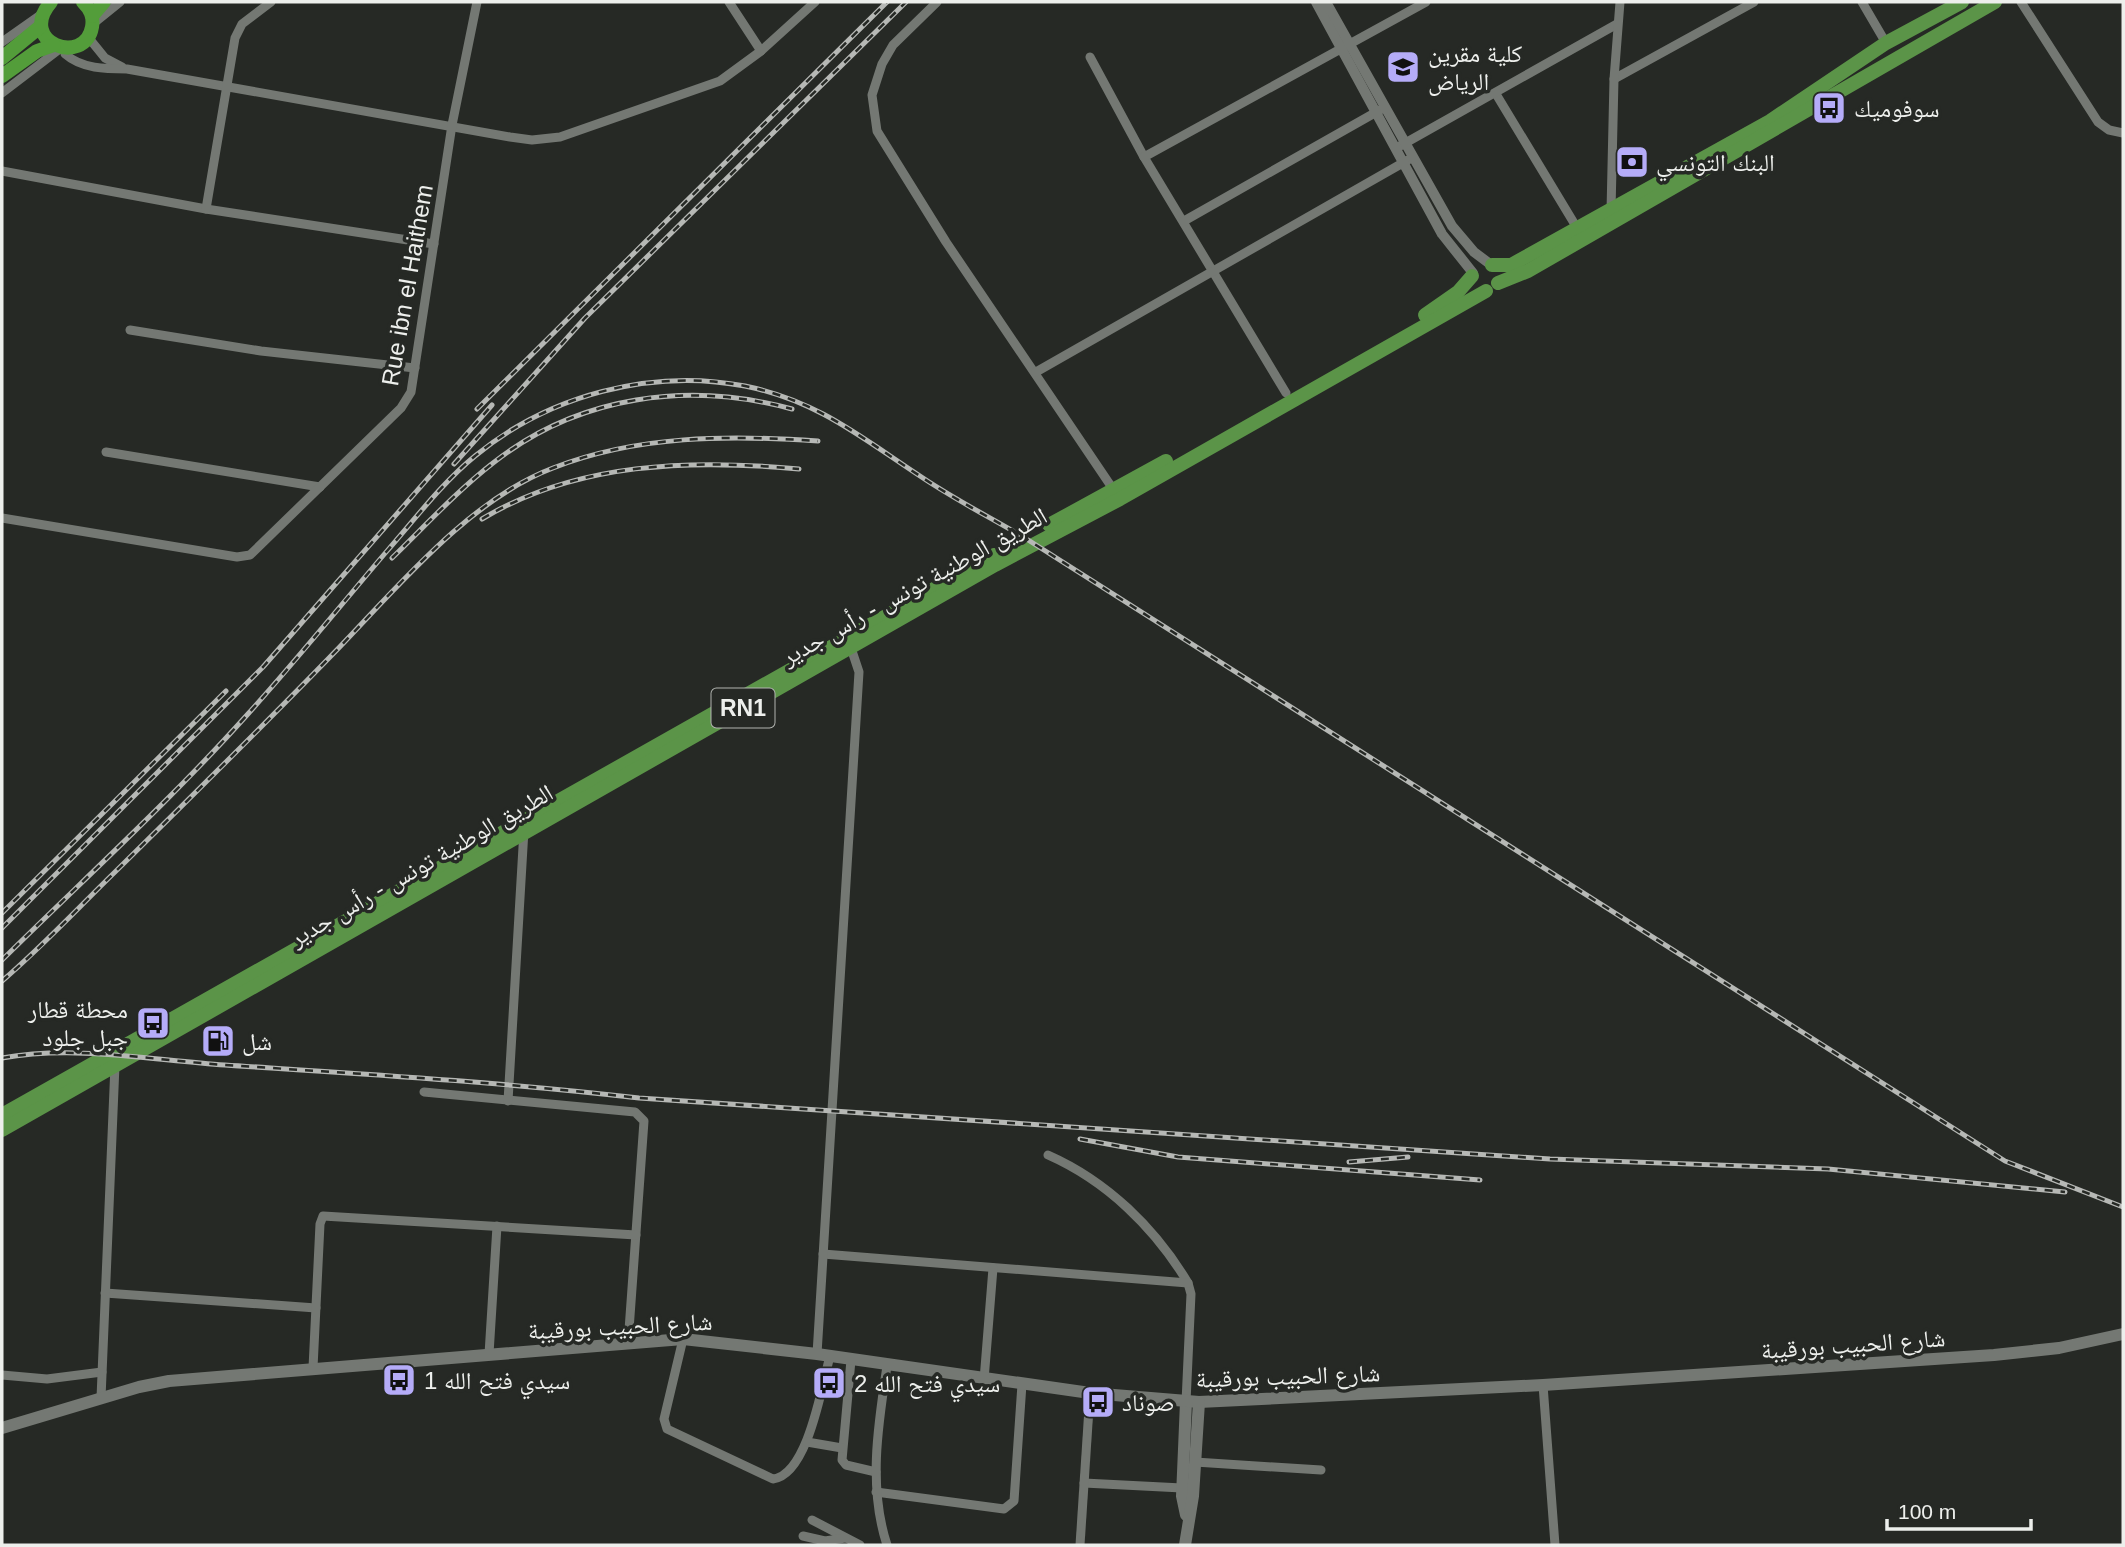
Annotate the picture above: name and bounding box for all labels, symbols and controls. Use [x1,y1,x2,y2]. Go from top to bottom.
place label: كلية مقرين الرياض [1428,40,1522,96]
school or university icon: كلية مقرين الرياض [1384,48,1422,86]
bus stop icon: سوفوميك [1810,89,1848,127]
place label: سوفوميك [1854,95,1940,122]
bank icon: البنك التونسي [1613,143,1651,181]
place label: البنك التونسي [1656,149,1775,182]
street label: Rue ibn el Haithem [376,182,438,388]
street label: الطريق الوطنية تونس - رأس جدير [776,502,1052,672]
road number: RN1 [712,688,774,728]
street label: الطريق الوطنية تونس - رأس جدير [284,778,558,953]
place label: محطة قطار جبل جلود [27,996,128,1052]
bus stop icon: محطة قطار جبل جلود [134,1004,172,1042]
fuel station icon: شل [199,1022,237,1060]
place label: شل [242,1028,272,1056]
street label: شارع الحبيب بورقيبة [527,1308,713,1346]
street label: شارع الحبيب بورقيبة [1760,1324,1946,1366]
street label: شارع الحبيب بورقيبة [1195,1359,1381,1395]
bus stop icon: سيدي فتح الله 1 [380,1361,418,1399]
bus stop icon: 2 سيدي فتح الله [810,1364,848,1402]
place label: سيدي فتح الله 1 [424,1367,570,1400]
place label: 2 سيدي فتح الله [854,1370,1000,1403]
bus stop icon: صوناد [1079,1383,1117,1421]
place label: صوناد [1122,1389,1175,1416]
scale bar [1887,1488,2030,1532]
text: 100 m [1898,1500,1956,1523]

